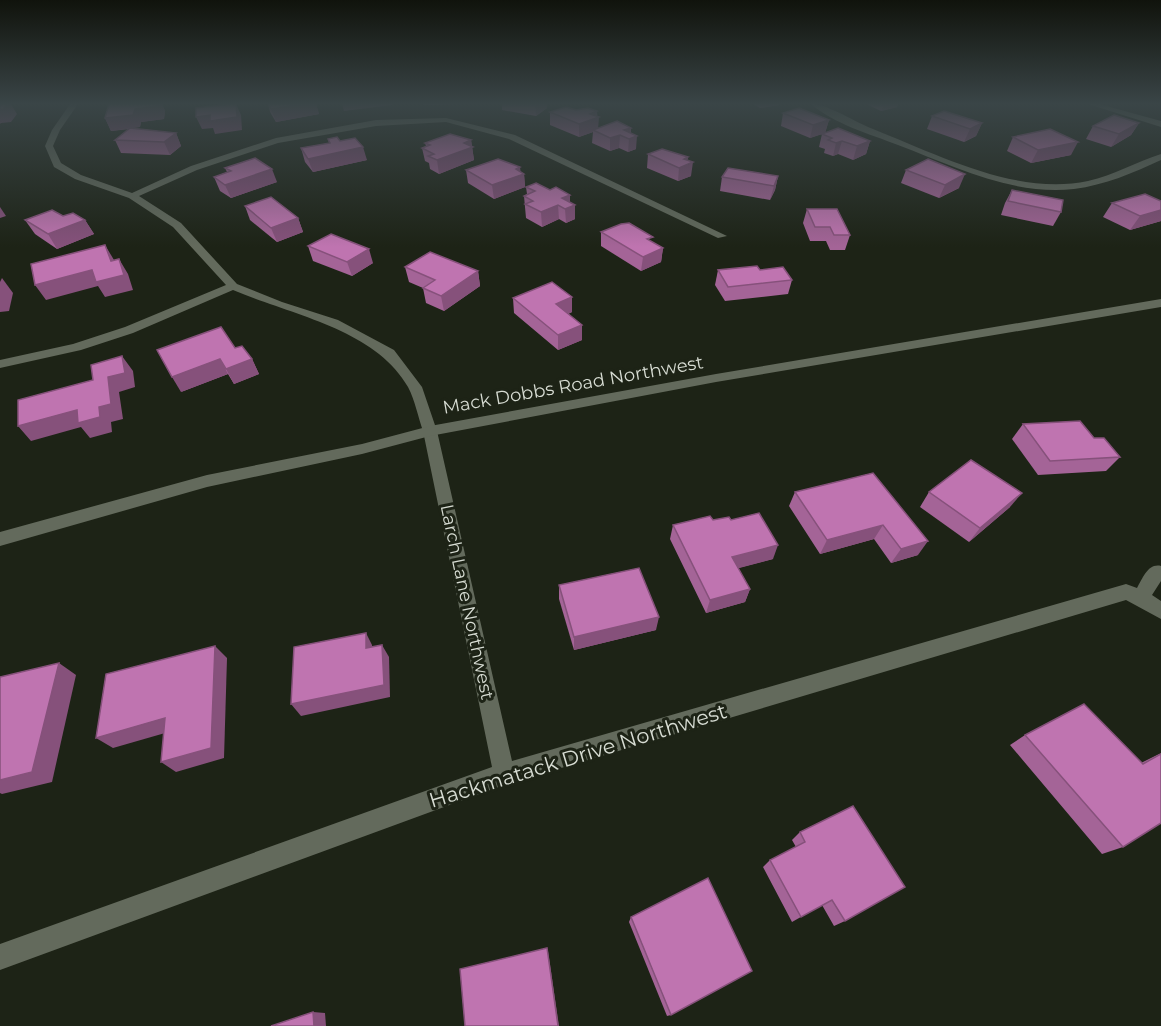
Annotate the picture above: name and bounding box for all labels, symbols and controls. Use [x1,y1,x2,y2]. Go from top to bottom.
street label: Mack Dobbs Road Northwest [441,351,705,419]
street label: Larch Lane Northwest [436,502,498,702]
street label: Hackmatack Drive Northwest [426,698,730,813]

